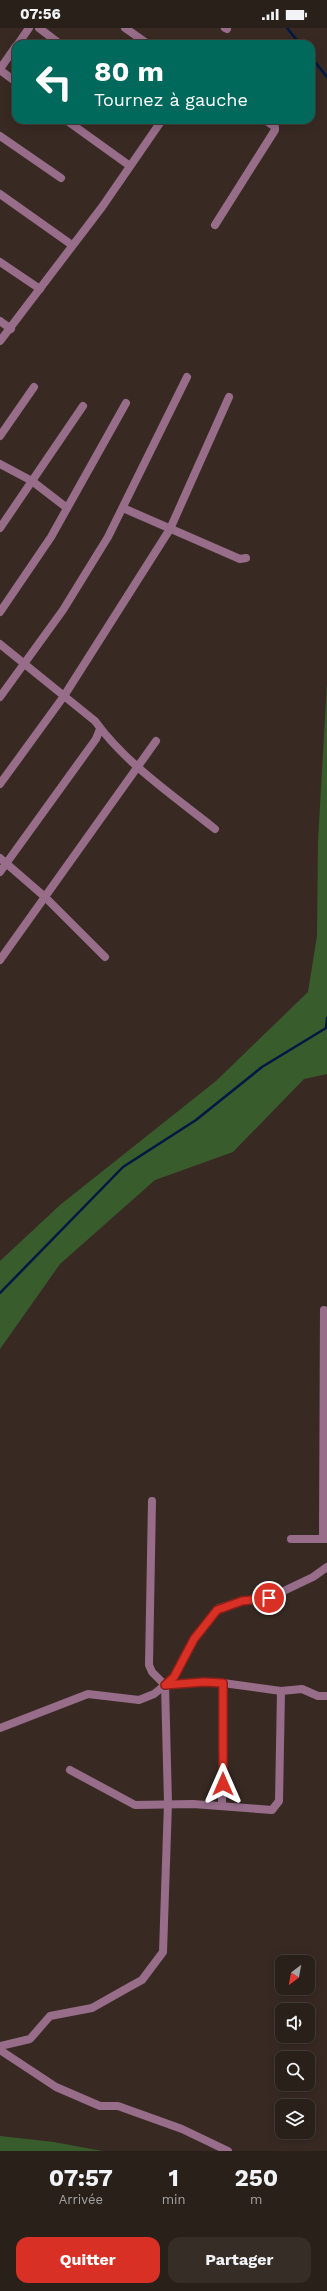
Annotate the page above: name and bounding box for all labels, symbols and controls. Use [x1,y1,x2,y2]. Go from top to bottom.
text: 07:56 [20,5,61,23]
text: 80 m [94,55,164,88]
icon: left [28,56,80,108]
text: Tournez à gauche [94,89,248,110]
pin [252,1581,286,1615]
icon: arrive [258,1587,280,1609]
position arrow [202,1763,244,1805]
north arrow [275,1955,315,1995]
map controls [275,1955,315,2139]
button: sound [275,2003,315,2043]
button: search [275,2051,315,2091]
button: layers [275,2099,315,2139]
text: 07:57 [49,2164,113,2192]
text: 1 [168,2164,179,2192]
text: 250 [234,2164,278,2192]
text: Arrivée [59,2192,103,2207]
text: min [162,2192,186,2207]
text: m [250,2192,262,2207]
button: Quitter [16,2237,160,2283]
button: Partager [168,2237,311,2283]

